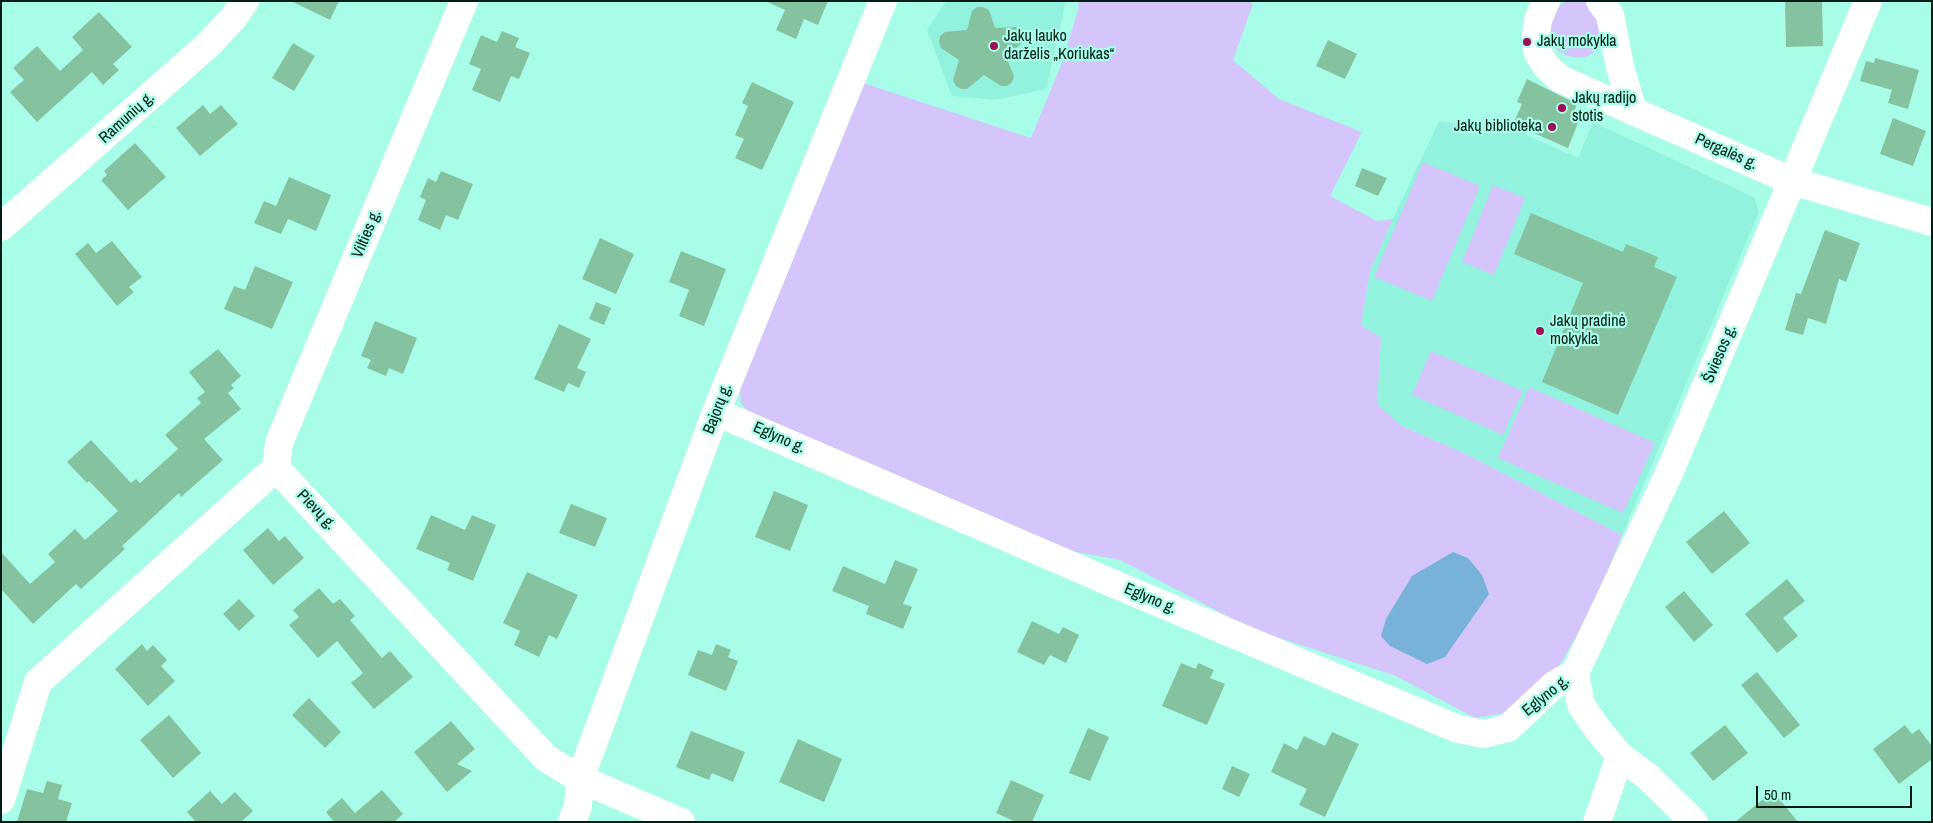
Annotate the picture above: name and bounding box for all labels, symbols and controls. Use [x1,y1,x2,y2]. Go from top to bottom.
place label: Jakų lauko darželis „Koriukas“ [1004,27,1114,65]
place label: Jakų mokykla [1537,32,1616,52]
marker: Jakų mokykla [1521,36,1533,48]
marker: Jakų lauko darželis „Koriukas“ [988,40,1000,52]
street label: Ramunių g. [95,88,159,148]
place label: Jakų radijo stotis [1572,89,1636,127]
marker: Jakų radijo stotis [1556,102,1568,114]
place label: Jakų biblioteka [1454,117,1542,137]
marker: Jakų biblioteka [1546,121,1558,133]
street label: Pergalės g. [1692,130,1760,174]
street label: Vilties g. [348,207,386,261]
place label: Jakų pradinė mokykla [1550,312,1626,350]
street label: Šviesos g. [1699,322,1741,386]
marker: Jakų pradinė mokykla [1534,325,1546,337]
street label: Bajorų g. [700,381,736,437]
street label: Eglyno g. [750,418,808,458]
street label: Pievų g. [292,486,340,534]
street label: Eglyno g. [1121,579,1179,619]
street label: Eglyno g. [1519,671,1573,721]
scale bar [1758,776,1914,808]
text: 50 m [1764,784,1791,805]

